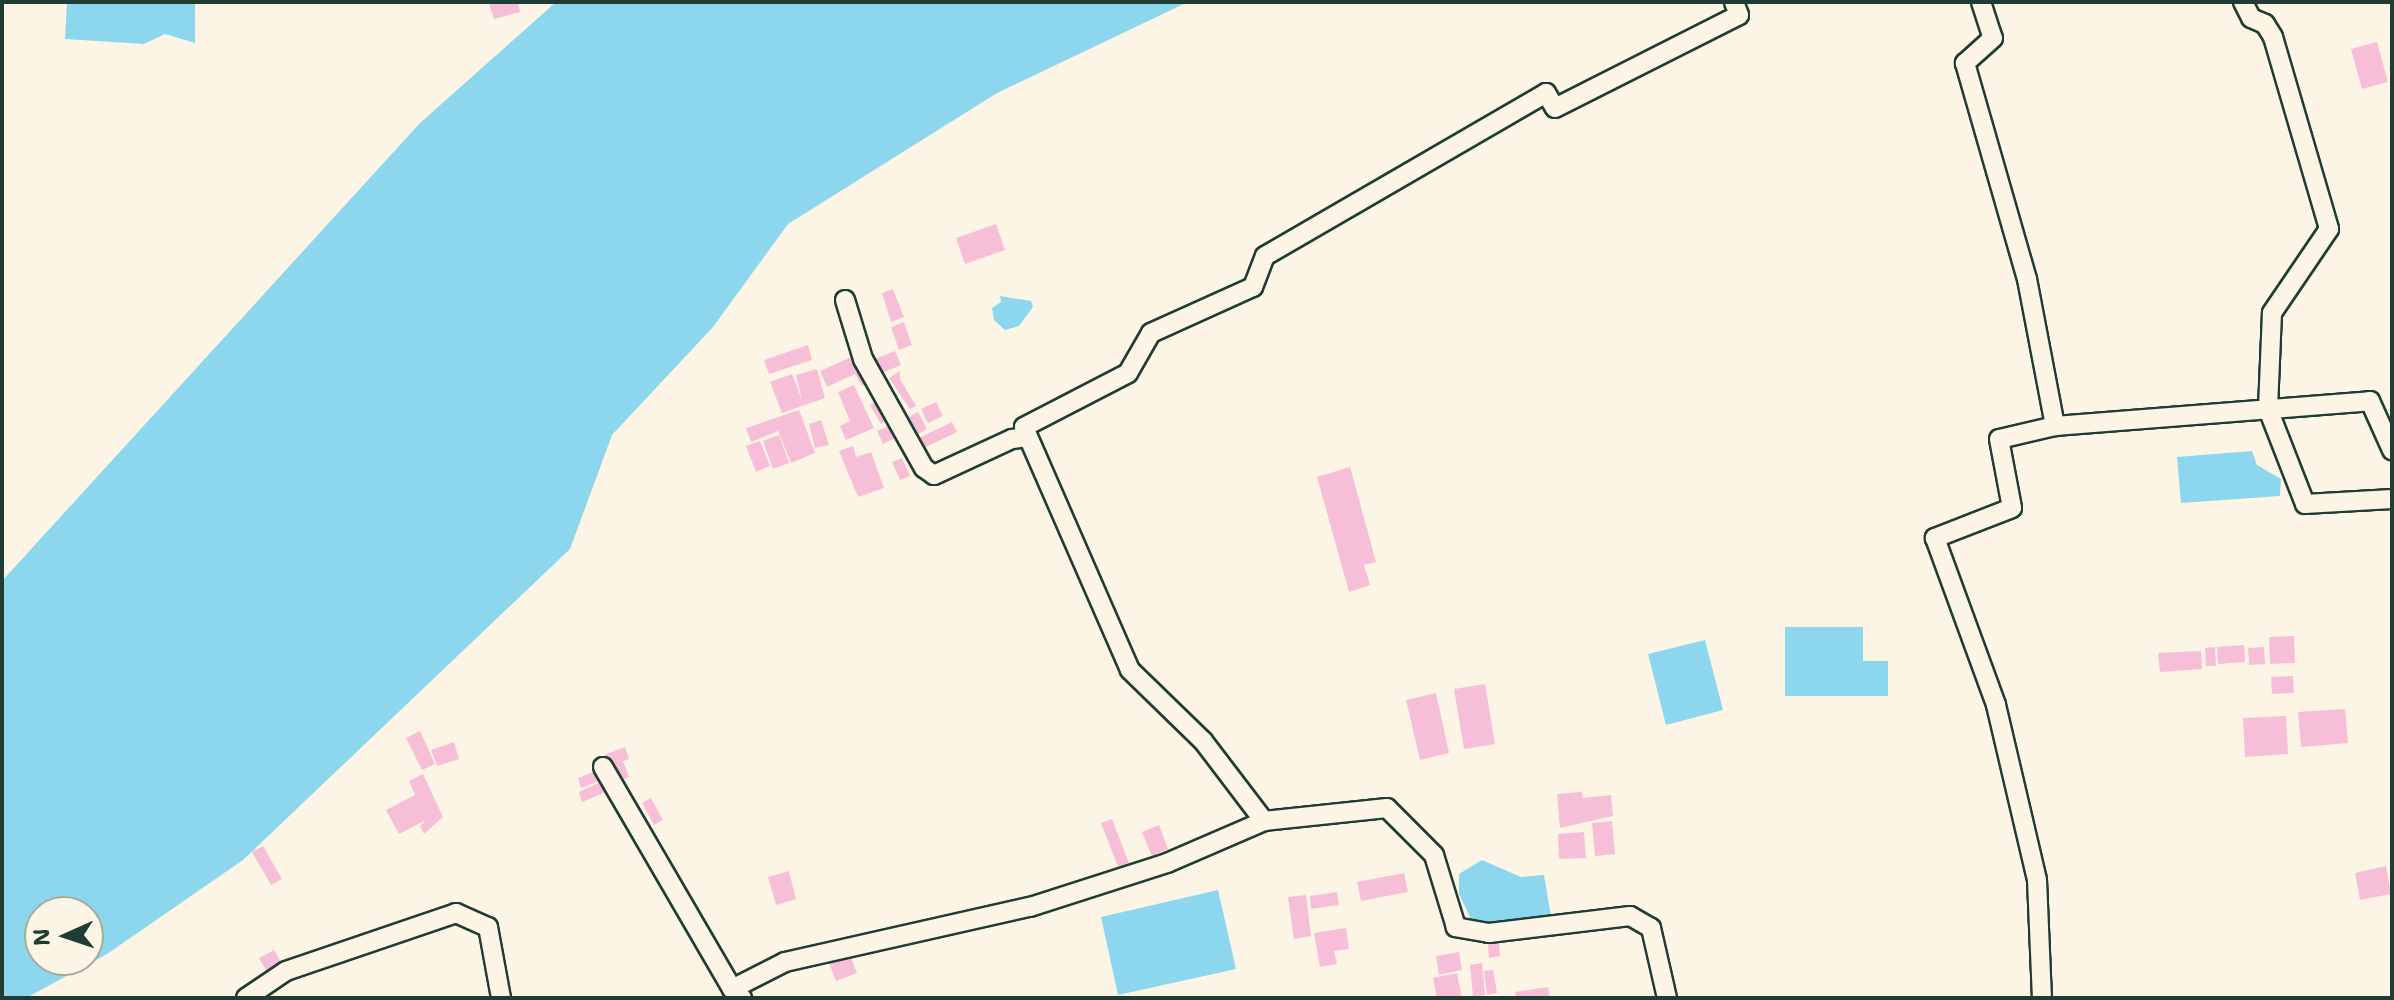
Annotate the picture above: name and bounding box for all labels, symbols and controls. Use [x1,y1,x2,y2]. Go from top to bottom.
north arrow [24,896,104,976]
text: N [27,928,56,947]

